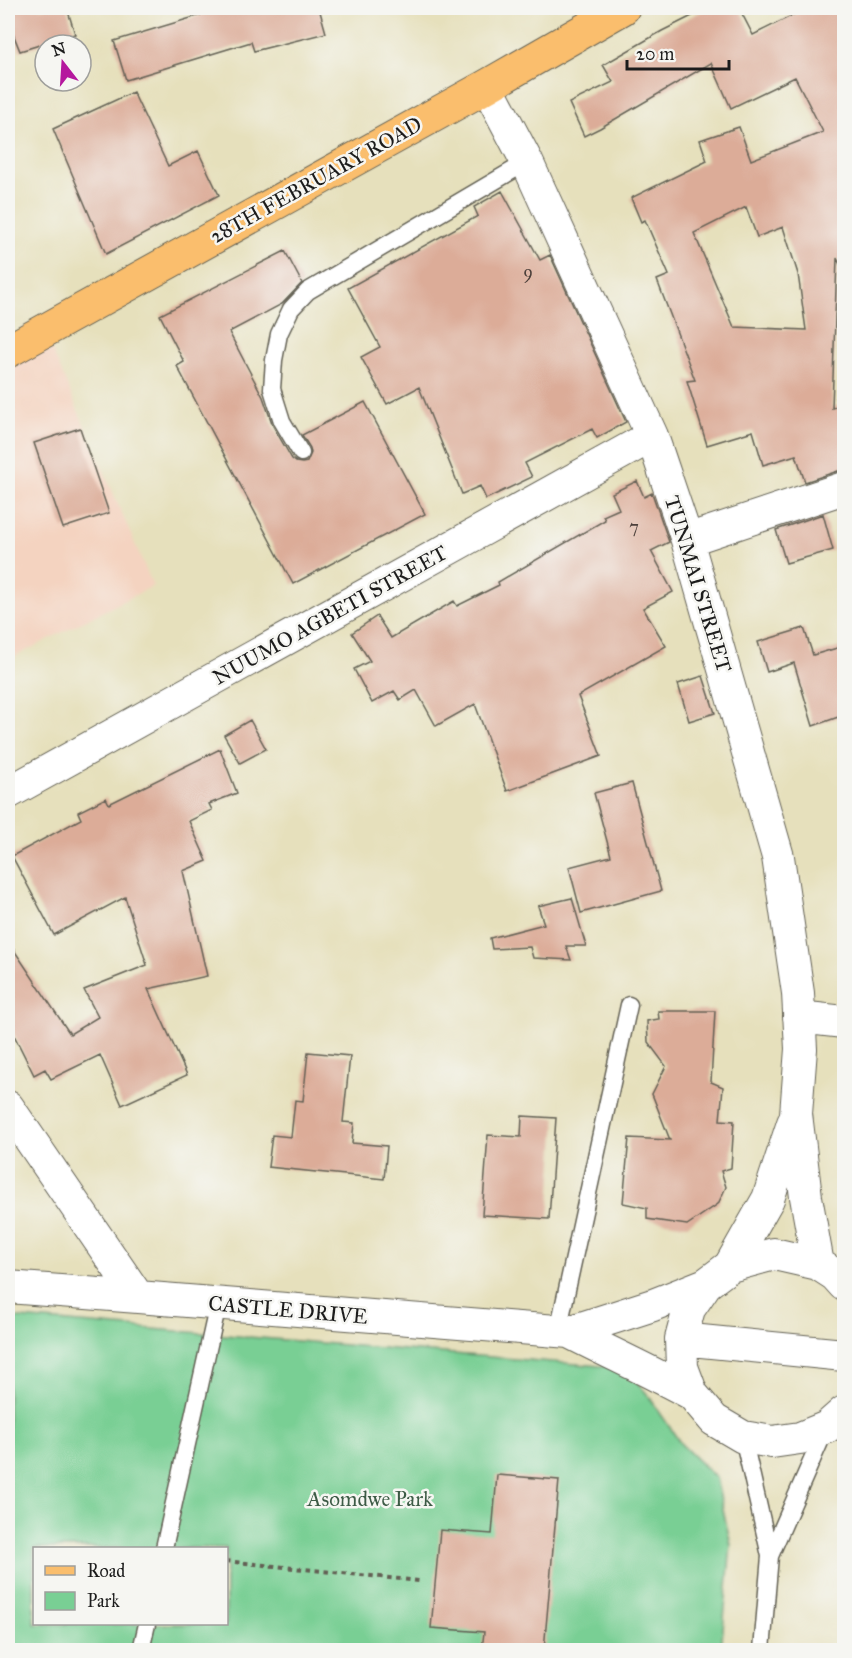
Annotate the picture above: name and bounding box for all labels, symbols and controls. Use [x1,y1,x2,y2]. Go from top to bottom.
north arrow [33,33,93,93]
scale bar [627,33,729,71]
text: N [49,38,68,60]
text: 20 m [636,43,674,65]
street label: 28TH FEBRUARY ROAD [206,111,426,249]
house number: 9 [523,261,533,283]
street label: TUNMAI STREET [659,492,737,676]
house number: 7 [629,516,639,538]
street label: NUUMO AGBETI STREET [208,540,452,690]
street label: CASTLE DRIVE [207,1290,369,1330]
park label: Asomdwe Park [306,1486,433,1512]
legend [33,1547,228,1625]
text: Road [87,1560,125,1582]
text: Park [87,1590,120,1612]

